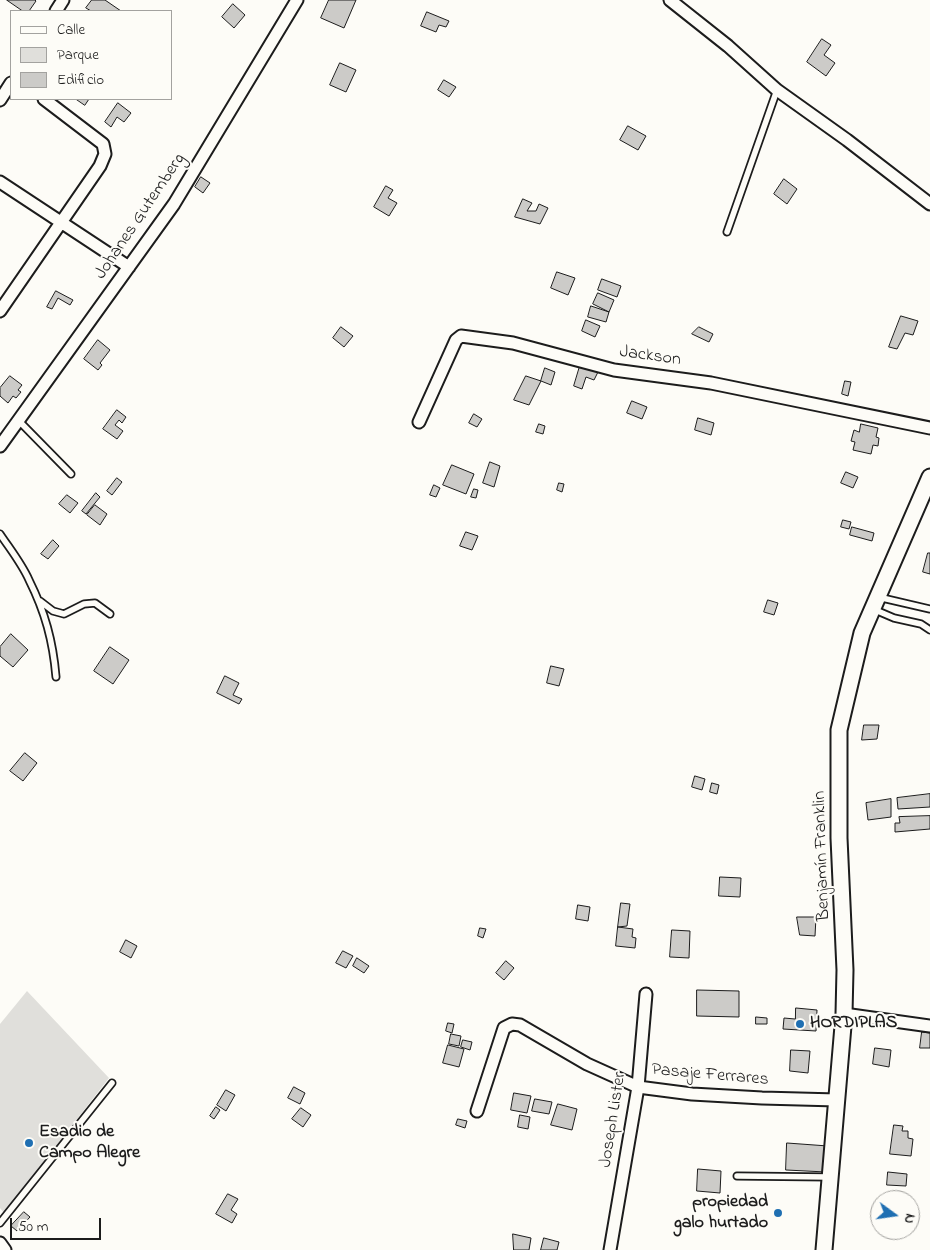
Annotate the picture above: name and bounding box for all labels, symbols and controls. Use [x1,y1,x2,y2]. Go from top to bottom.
legend [10,10,172,100]
text: Calle [57,19,85,41]
text: Parque [57,44,99,66]
text: Edificio [57,69,104,91]
street label: Johanes Gutemberg [91,150,191,284]
street label: Jackson [618,342,682,372]
street label: Benjamín Franklin [810,790,836,922]
place label: HORDIPLAS [810,1013,897,1035]
marker: HORDIPLAS [794,1018,806,1030]
street label: Pasaje Ferrares [651,1060,769,1092]
street label: Joseph Lister [596,1071,632,1169]
place label: Esadio de Campo Alegre [39,1122,140,1164]
marker: Esadio de Campo Alegre [23,1137,35,1149]
north arrow [870,1190,920,1240]
place label: propiedad galo hurtado [674,1192,768,1234]
marker: propiedad galo hurtado [772,1207,784,1219]
scale bar [12,1208,104,1240]
text: N [898,1211,920,1226]
text: 50 m [18,1216,48,1238]

